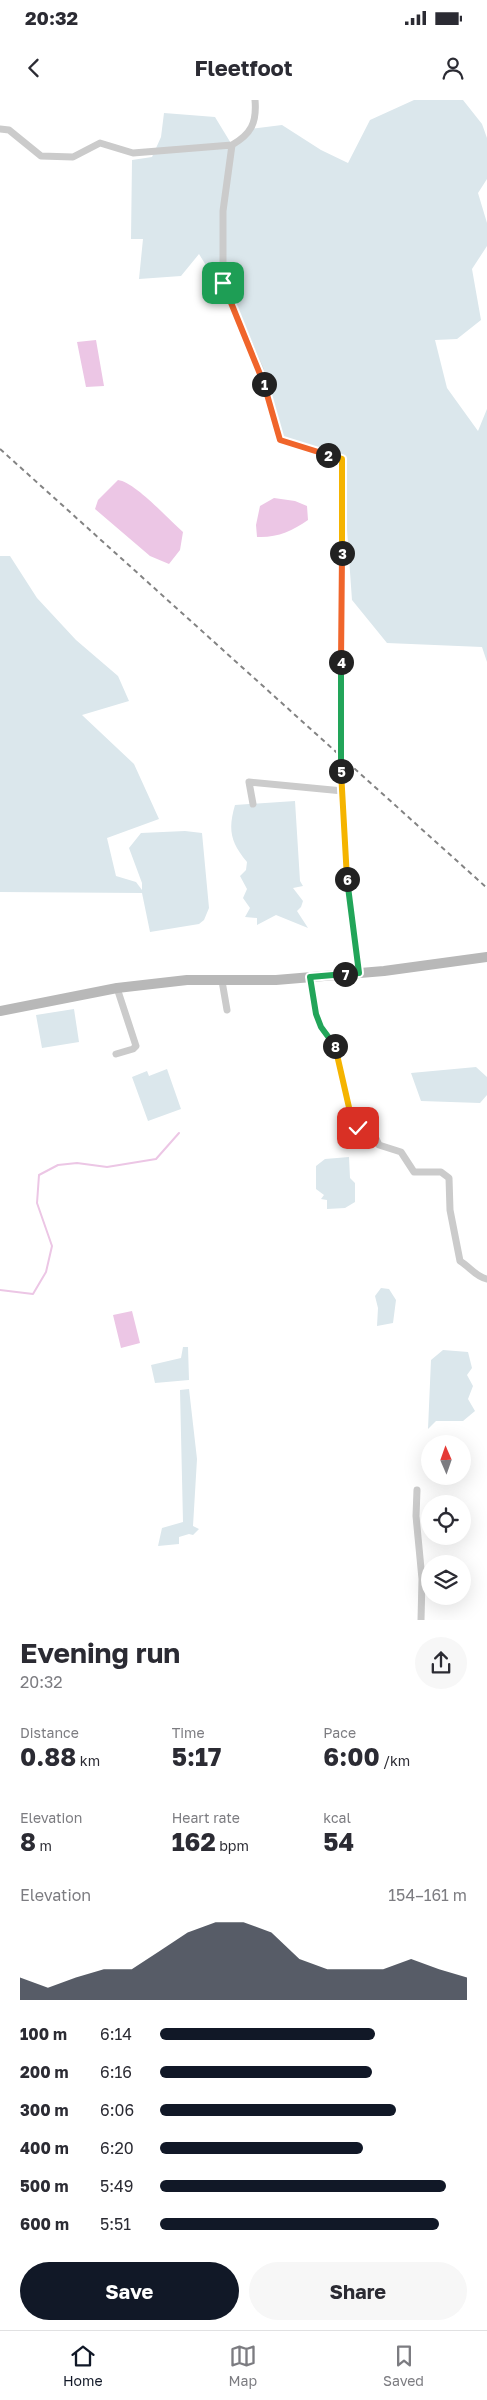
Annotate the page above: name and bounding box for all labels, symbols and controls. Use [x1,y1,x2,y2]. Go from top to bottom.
text: 20:32 [25,6,78,29]
icon: back [20,54,48,82]
text: Fleetfoot [194,54,293,81]
icon: person [439,54,467,82]
pin [202,262,244,304]
icon: arrive [209,269,237,297]
pin: 1 [252,372,276,396]
text: 1 [261,376,268,393]
pin: 2 [316,442,340,468]
text: 2 [324,447,333,464]
pin: 3 [330,540,354,566]
text: 3 [338,545,347,562]
pin: 4 [328,650,354,674]
text: 4 [337,654,346,671]
pin: 5 [328,758,354,784]
text: 5 [337,763,346,780]
pin: 6 [334,866,360,892]
text: 6 [343,871,352,888]
pin: 7 [332,962,358,986]
text: 7 [342,966,349,983]
pin: 8 [322,1034,348,1058]
text: 8 [331,1038,340,1055]
pin [337,1107,379,1149]
icon: check [344,1114,372,1142]
north arrow [421,1435,471,1485]
map controls [421,1435,471,1605]
button: locate [421,1495,471,1545]
button: layers [421,1555,471,1605]
text: Evening run [20,1636,180,1669]
button: share [415,1637,467,1689]
text: 20:32 [20,1672,63,1692]
text: Distance [20,1724,79,1741]
text: Time [172,1724,205,1741]
text: Pace [323,1724,356,1741]
text: 0.88 [20,1741,76,1772]
text: 5:17 [172,1741,221,1772]
text: 6:00 [323,1741,380,1772]
text: km [76,1752,100,1769]
text: /km [380,1752,410,1769]
text: Elevation [20,1809,82,1826]
text: Heart rate [172,1809,240,1826]
text: kcal [323,1809,351,1826]
text: 8 [20,1826,36,1857]
text: 162 [172,1826,216,1857]
text: 54 [323,1826,354,1857]
text: m [36,1837,52,1854]
text: bpm [216,1837,249,1854]
text: Elevation [20,1885,91,1905]
text: 154–161 m [388,1885,467,1905]
text: 100 m [20,2024,67,2044]
text: 6:14 [100,2024,132,2044]
text: 200 m [20,2062,69,2082]
text: 6:16 [100,2062,132,2082]
text: 300 m [20,2100,69,2120]
text: 6:06 [100,2100,134,2120]
text: 400 m [20,2138,69,2158]
text: 6:20 [100,2138,134,2158]
text: 500 m [20,2176,69,2196]
text: 5:49 [100,2176,134,2196]
text: 600 m [20,2214,69,2234]
text: 5:51 [100,2214,131,2234]
button: Save [20,2262,239,2320]
button: Share [249,2262,467,2320]
tab: Home [63,2342,103,2389]
tab: Map [229,2342,257,2389]
tab: Saved [383,2342,424,2389]

